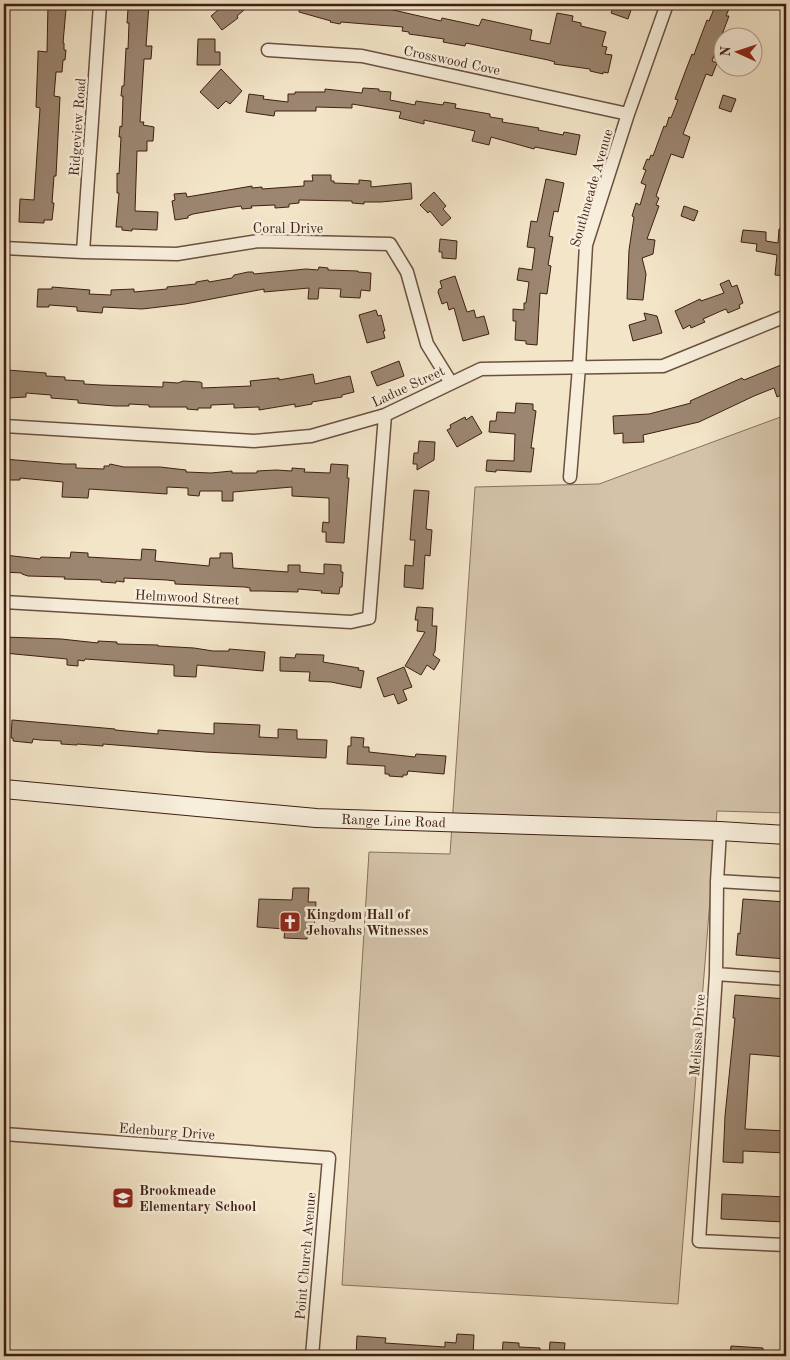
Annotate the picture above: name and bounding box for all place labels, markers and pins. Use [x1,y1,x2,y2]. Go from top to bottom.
place label: Kingdom Hall of Jehovahs Witnesses [306,908,428,938]
church icon: Kingdom Hall of Jehovahs Witnesses [278,910,302,934]
place label: Brookmeade Elementary School [139,1184,256,1214]
school or university icon: Brookmeade Elementary School [111,1186,135,1210]

